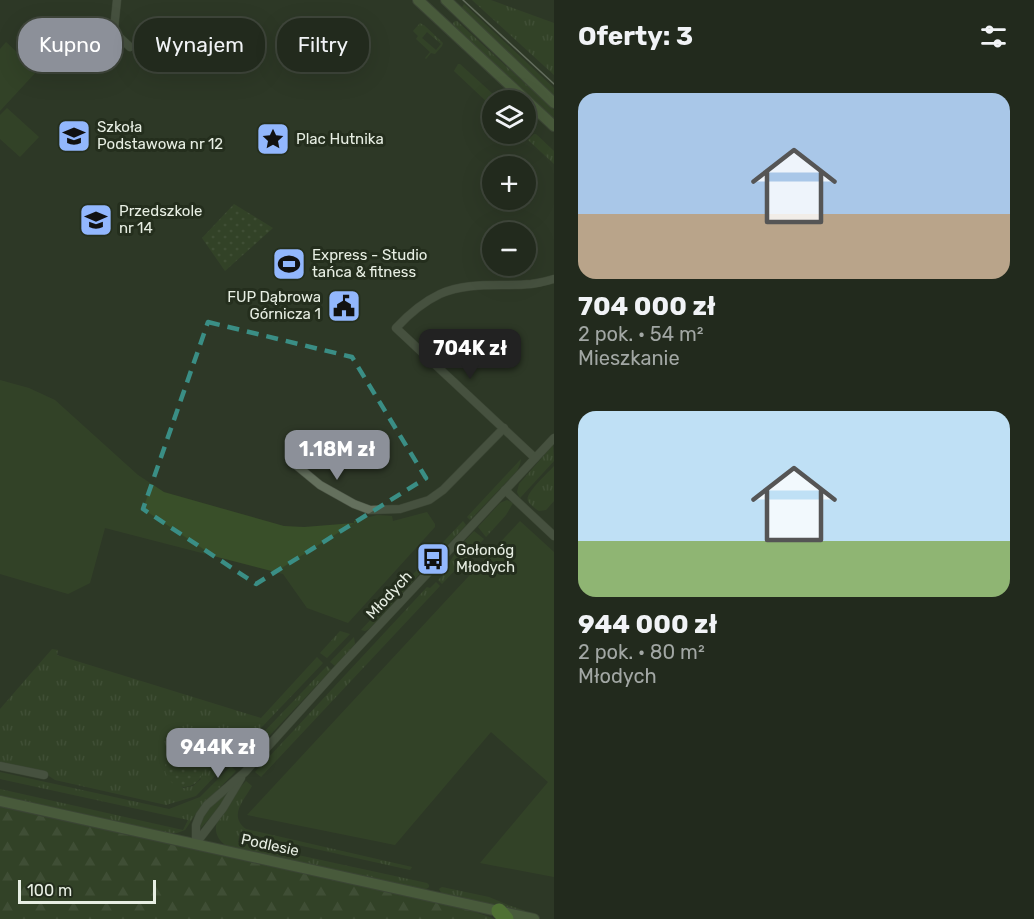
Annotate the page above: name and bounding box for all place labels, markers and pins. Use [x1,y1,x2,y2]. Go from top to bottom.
school or university icon: Szkoła Podstawowa nr 12 [56,118,92,154]
place label: Szkoła Podstawowa nr 12 [97,118,223,153]
place icon: Plac Hutnika [255,121,291,157]
place label: Plac Hutnika [296,130,384,148]
school or university icon: Przedszkole nr 14 [78,202,114,238]
place label: Przedszkole nr 14 [119,202,203,237]
sports icon: Express - Studio tańca & fitness [271,246,307,282]
place label: Express - Studio tańca & fitness [312,246,427,281]
place label: FUP Dąbrowa Górnicza 1 [227,288,321,323]
public building icon: FUP Dąbrowa Górnicza 1 [326,288,362,324]
pin: 704K zł [415,329,525,380]
pin: 1.18M zł [275,430,399,481]
bus stop icon: Gołonóg Młodych [415,541,451,577]
place label: Gołonóg Młodych [456,541,515,576]
pin: 944K zł [163,728,273,779]

